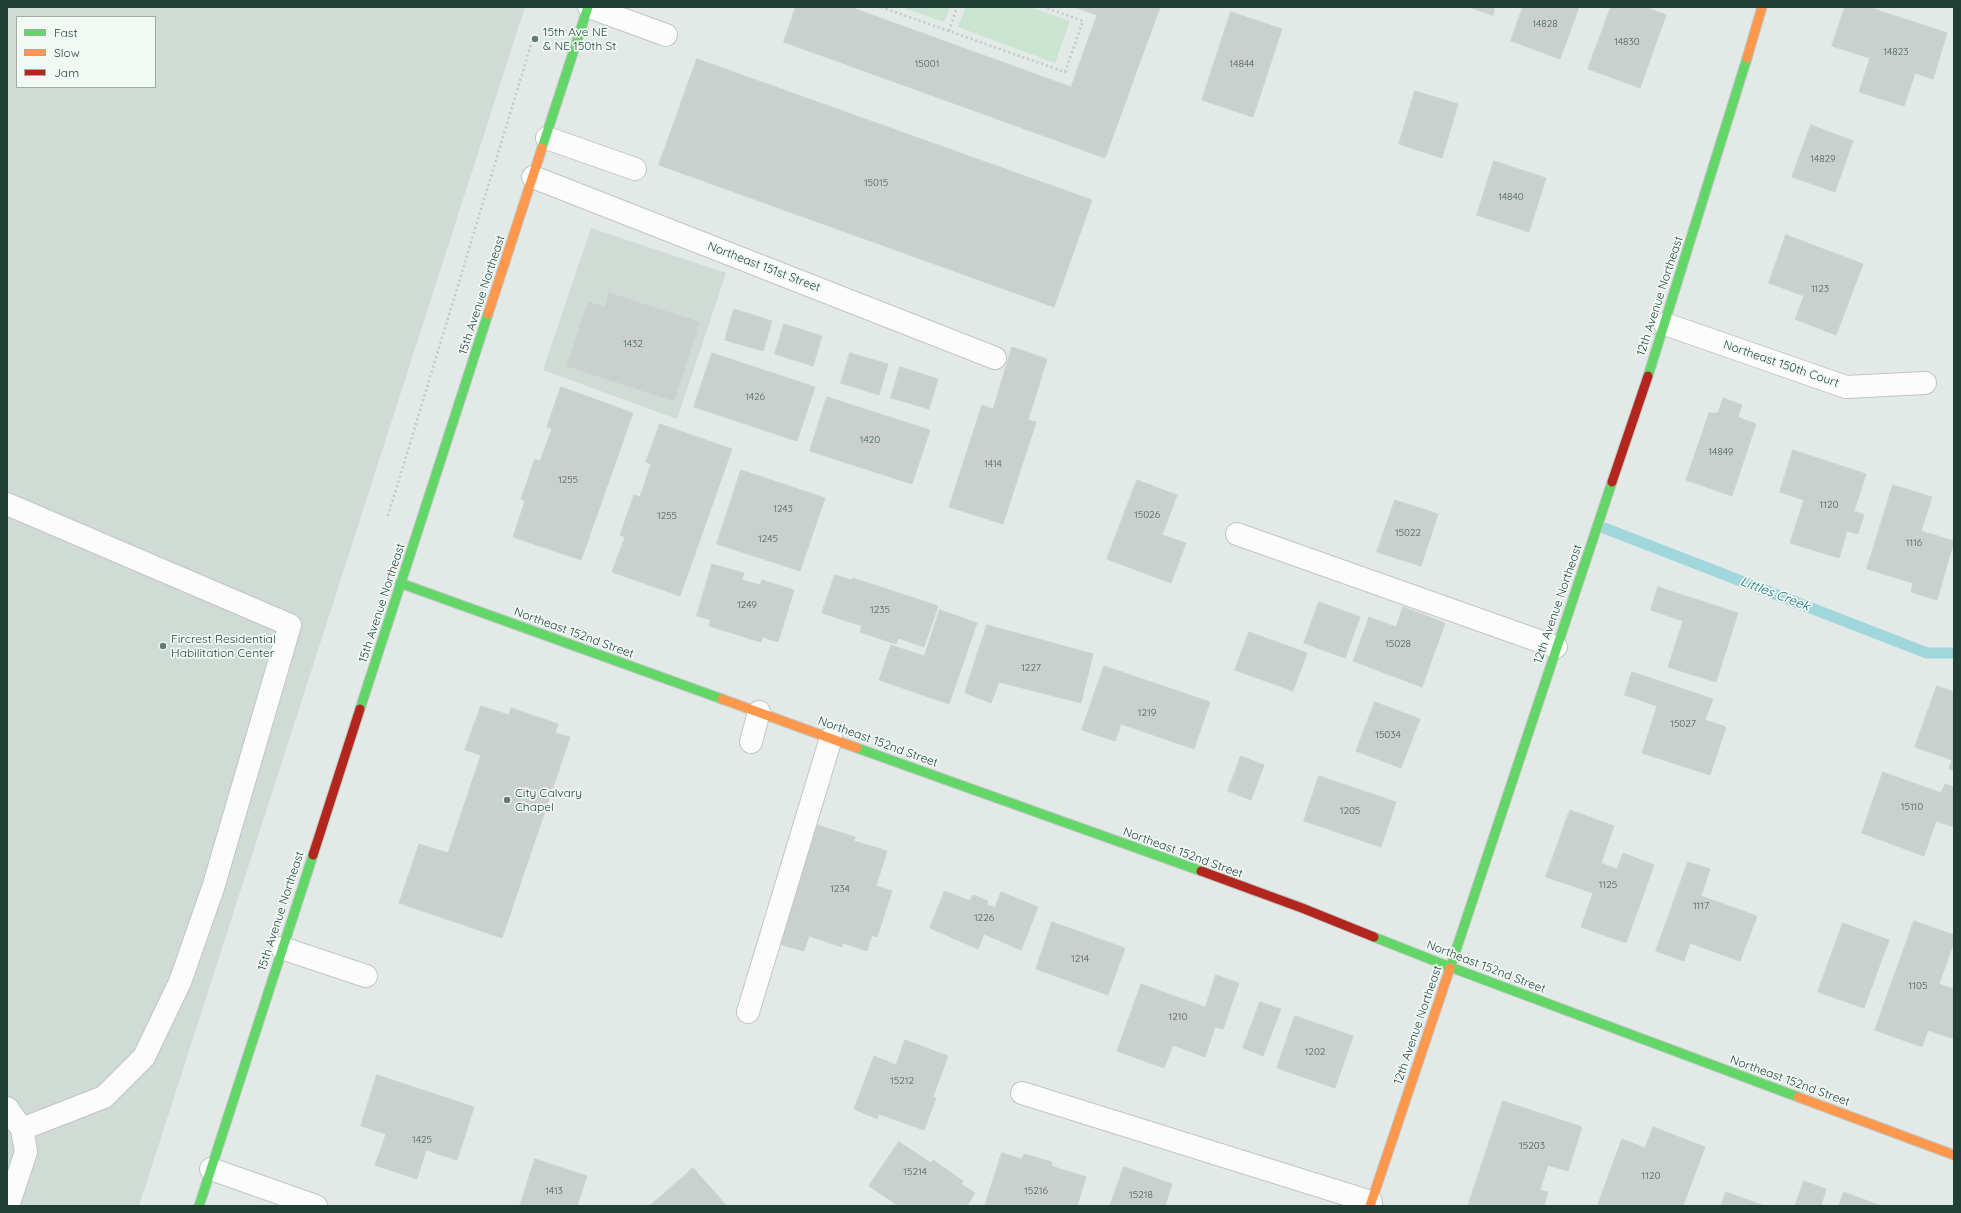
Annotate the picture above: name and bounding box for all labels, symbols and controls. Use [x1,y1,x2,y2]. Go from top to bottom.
legend [16,16,156,88]
house number: 14828 [1532,18,1558,30]
text: Fast [54,25,78,40]
place label: 15th Ave NE & NE 150th St [543,25,616,53]
marker: 15th Ave NE & NE 150th St [530,34,540,44]
house number: 14830 [1614,36,1640,48]
text: Slow [54,45,80,60]
house number: 14823 [1884,46,1908,58]
house number: 15001 [915,58,939,70]
house number: 14844 [1230,58,1254,70]
text: Jam [54,65,79,80]
house number: 14829 [1810,153,1836,165]
house number: 15015 [864,177,888,189]
house number: 14840 [1498,191,1524,203]
street label: 15th Avenue Northeast [456,233,508,357]
street label: 12th Avenue Northeast [1634,234,1686,358]
street label: Northeast 151st Street [706,239,822,295]
house number: 1123 [1811,283,1829,295]
street label: Northeast 150th Court [1721,337,1841,391]
house number: 1432 [623,338,643,350]
house number: 1426 [745,391,765,403]
house number: 1420 [860,434,880,446]
house number: 14849 [1709,446,1733,458]
house number: 1414 [984,458,1002,470]
house number: 1255 [558,474,578,486]
house number: 1120 [1820,499,1838,511]
house number: 1243 [773,503,793,515]
house number: 15026 [1134,509,1160,521]
house number: 1255 [657,510,677,522]
house number: 15022 [1395,527,1421,539]
house number: 1245 [758,533,778,545]
house number: 1116 [1906,537,1922,549]
street label: 15th Avenue Northeast [356,541,408,665]
street label: 12th Avenue Northeast [1531,543,1585,665]
water label: Littles Creek [1738,574,1812,614]
house number: 1249 [737,599,757,611]
house number: 1235 [870,604,890,616]
street label: Northeast 152nd Street [512,605,636,661]
place label: Fircrest Residential Habilitation Center [171,632,276,660]
house number: 15028 [1385,638,1411,650]
marker: Fircrest Residential Habilitation Center [158,641,168,651]
house number: 1227 [1021,662,1041,674]
house number: 1219 [1138,707,1156,719]
street label: Northeast 152nd Street [816,714,940,770]
house number: 15027 [1670,718,1696,730]
house number: 15034 [1375,729,1401,741]
place label: City Calvary Chapel [515,786,582,814]
marker: City Calvary Chapel [502,795,512,805]
house number: 15110 [1901,801,1923,813]
house number: 1205 [1340,805,1360,817]
street label: Northeast 152nd Street [1121,825,1245,881]
street label: 15th Avenue Northeast [255,849,307,973]
house number: 1125 [1599,879,1617,891]
house number: 1234 [830,883,850,895]
house number: 1117 [1693,900,1709,912]
house number: 1226 [974,912,994,924]
street label: Northeast 152nd Street [1424,938,1548,996]
house number: 1214 [1071,953,1089,965]
street label: 12th Avenue Northeast [1391,964,1445,1086]
house number: 1105 [1909,980,1927,992]
house number: 1210 [1169,1011,1187,1023]
house number: 1202 [1305,1046,1325,1058]
street label: Northeast 152nd Street [1728,1053,1852,1109]
house number: 15212 [890,1075,914,1087]
house number: 1425 [412,1134,432,1146]
house number: 15203 [1519,1140,1545,1152]
house number: 15214 [903,1166,927,1178]
house number: 1120 [1642,1170,1660,1182]
house number: 1413 [545,1185,563,1197]
house number: 15216 [1024,1185,1048,1197]
house number: 15218 [1129,1189,1153,1201]

